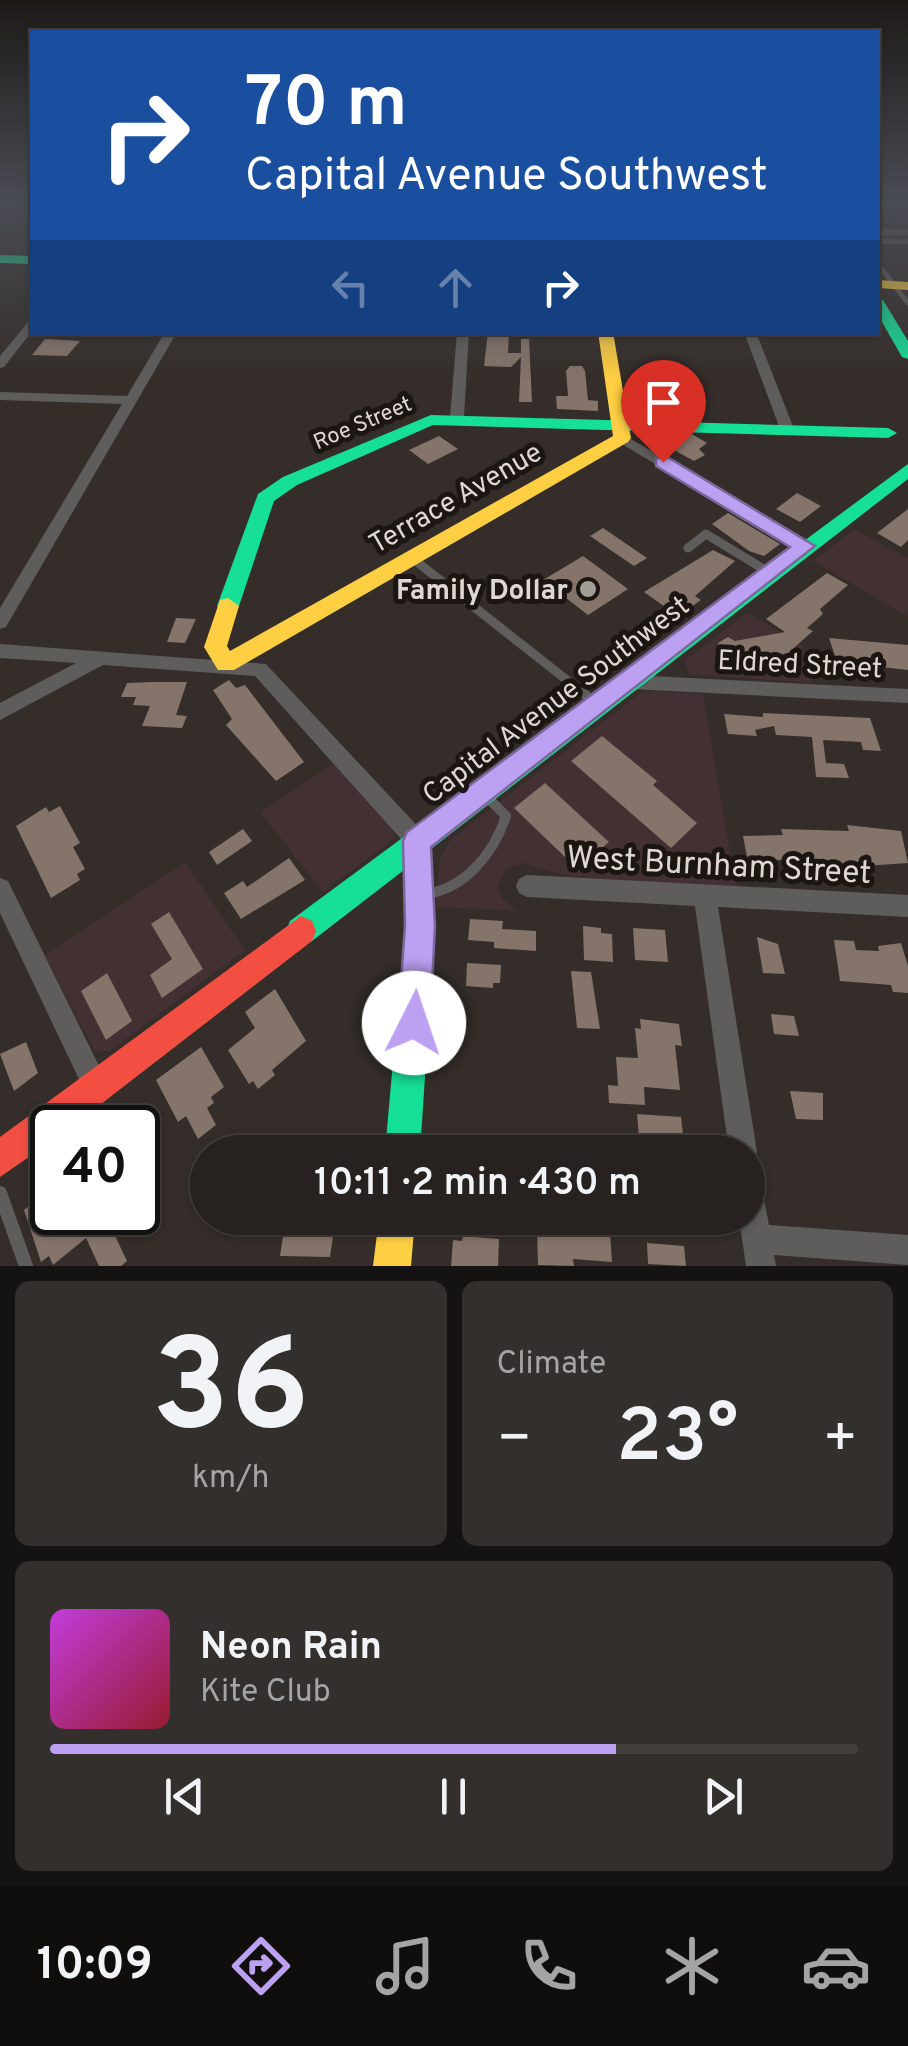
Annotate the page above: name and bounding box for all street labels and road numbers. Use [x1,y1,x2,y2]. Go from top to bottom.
street label: Roe Street [310,392,416,457]
street label: Terrace Avenue [364,436,549,564]
street label: Capital Avenue Southwest [416,589,698,814]
street label: Eldred Street [717,644,883,688]
street label: West Burnham Street [565,839,872,895]

